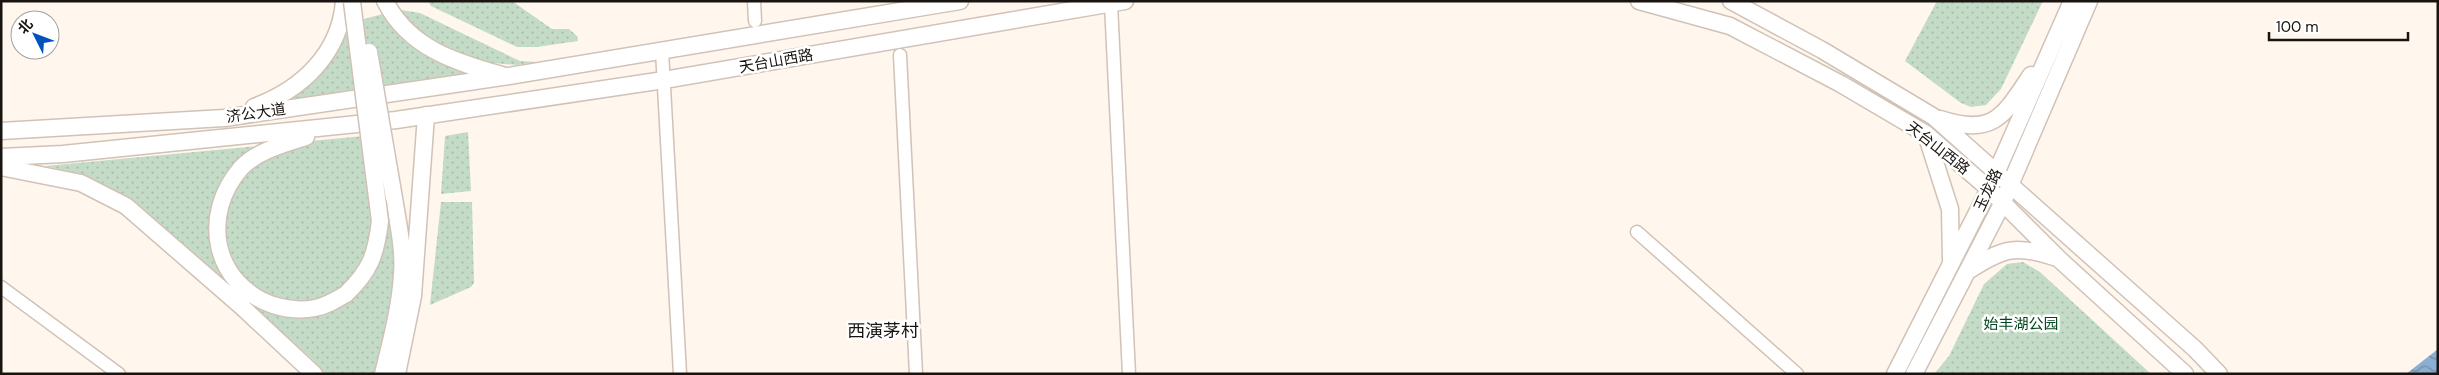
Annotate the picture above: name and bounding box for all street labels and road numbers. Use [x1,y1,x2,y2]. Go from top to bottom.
street label: 天台山西路 [737,45,815,77]
street label: 济公大道 [225,99,287,127]
street label: 天台山西路 [1902,117,1974,179]
street label: 玉龙路 [1969,165,2007,215]

